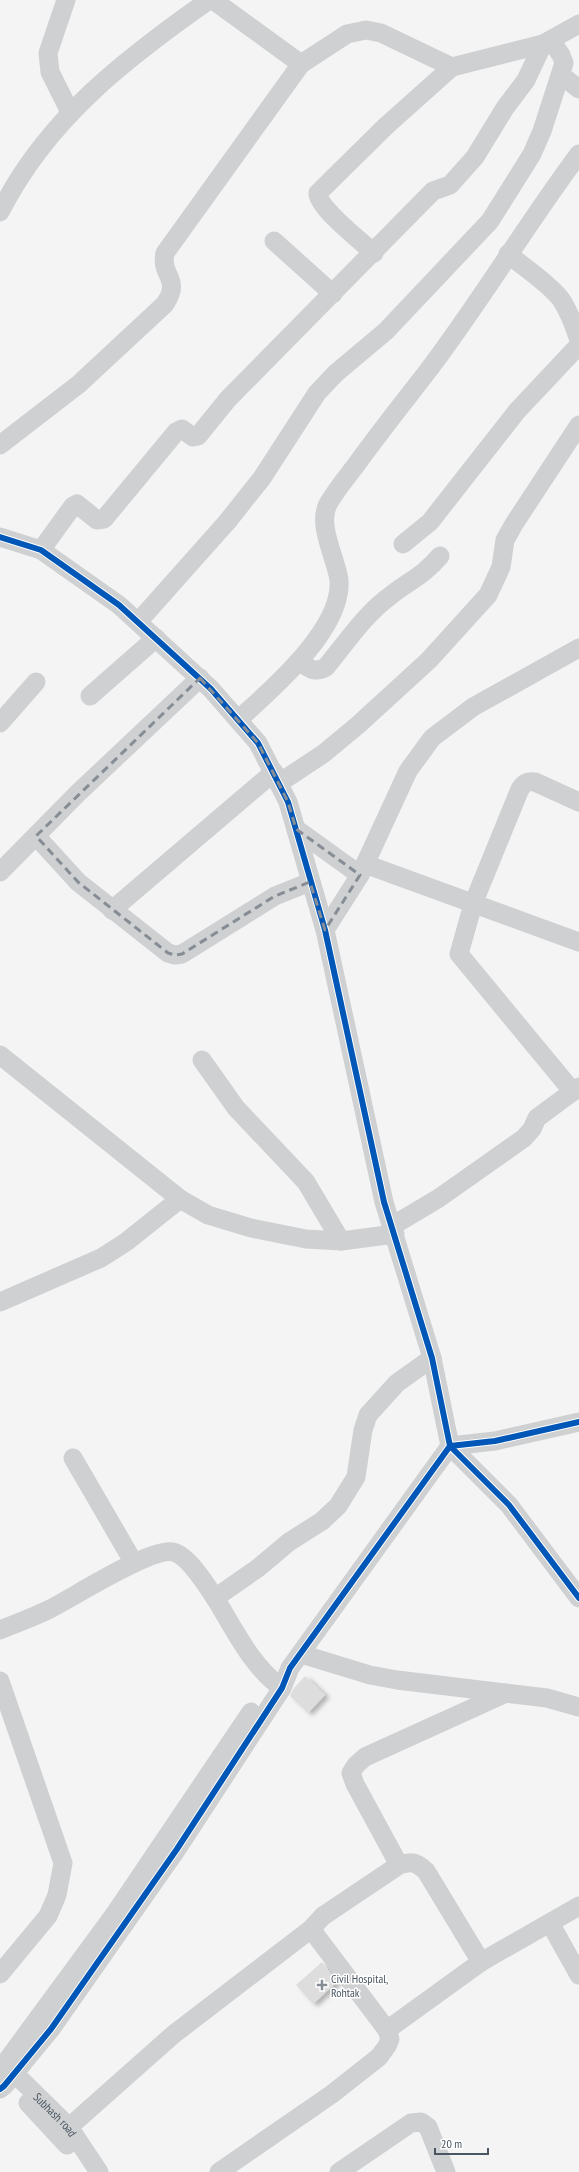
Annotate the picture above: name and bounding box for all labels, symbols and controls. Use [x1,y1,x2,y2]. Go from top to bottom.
place label: Civil Hospital, Rohtak [331,1971,388,2000]
marker: Civil Hospital, Rohtak [316,1979,328,1991]
street label: Subhash road [31,2089,81,2139]
scale bar [435,2130,488,2156]
text: 20 m [441,2136,462,2151]

